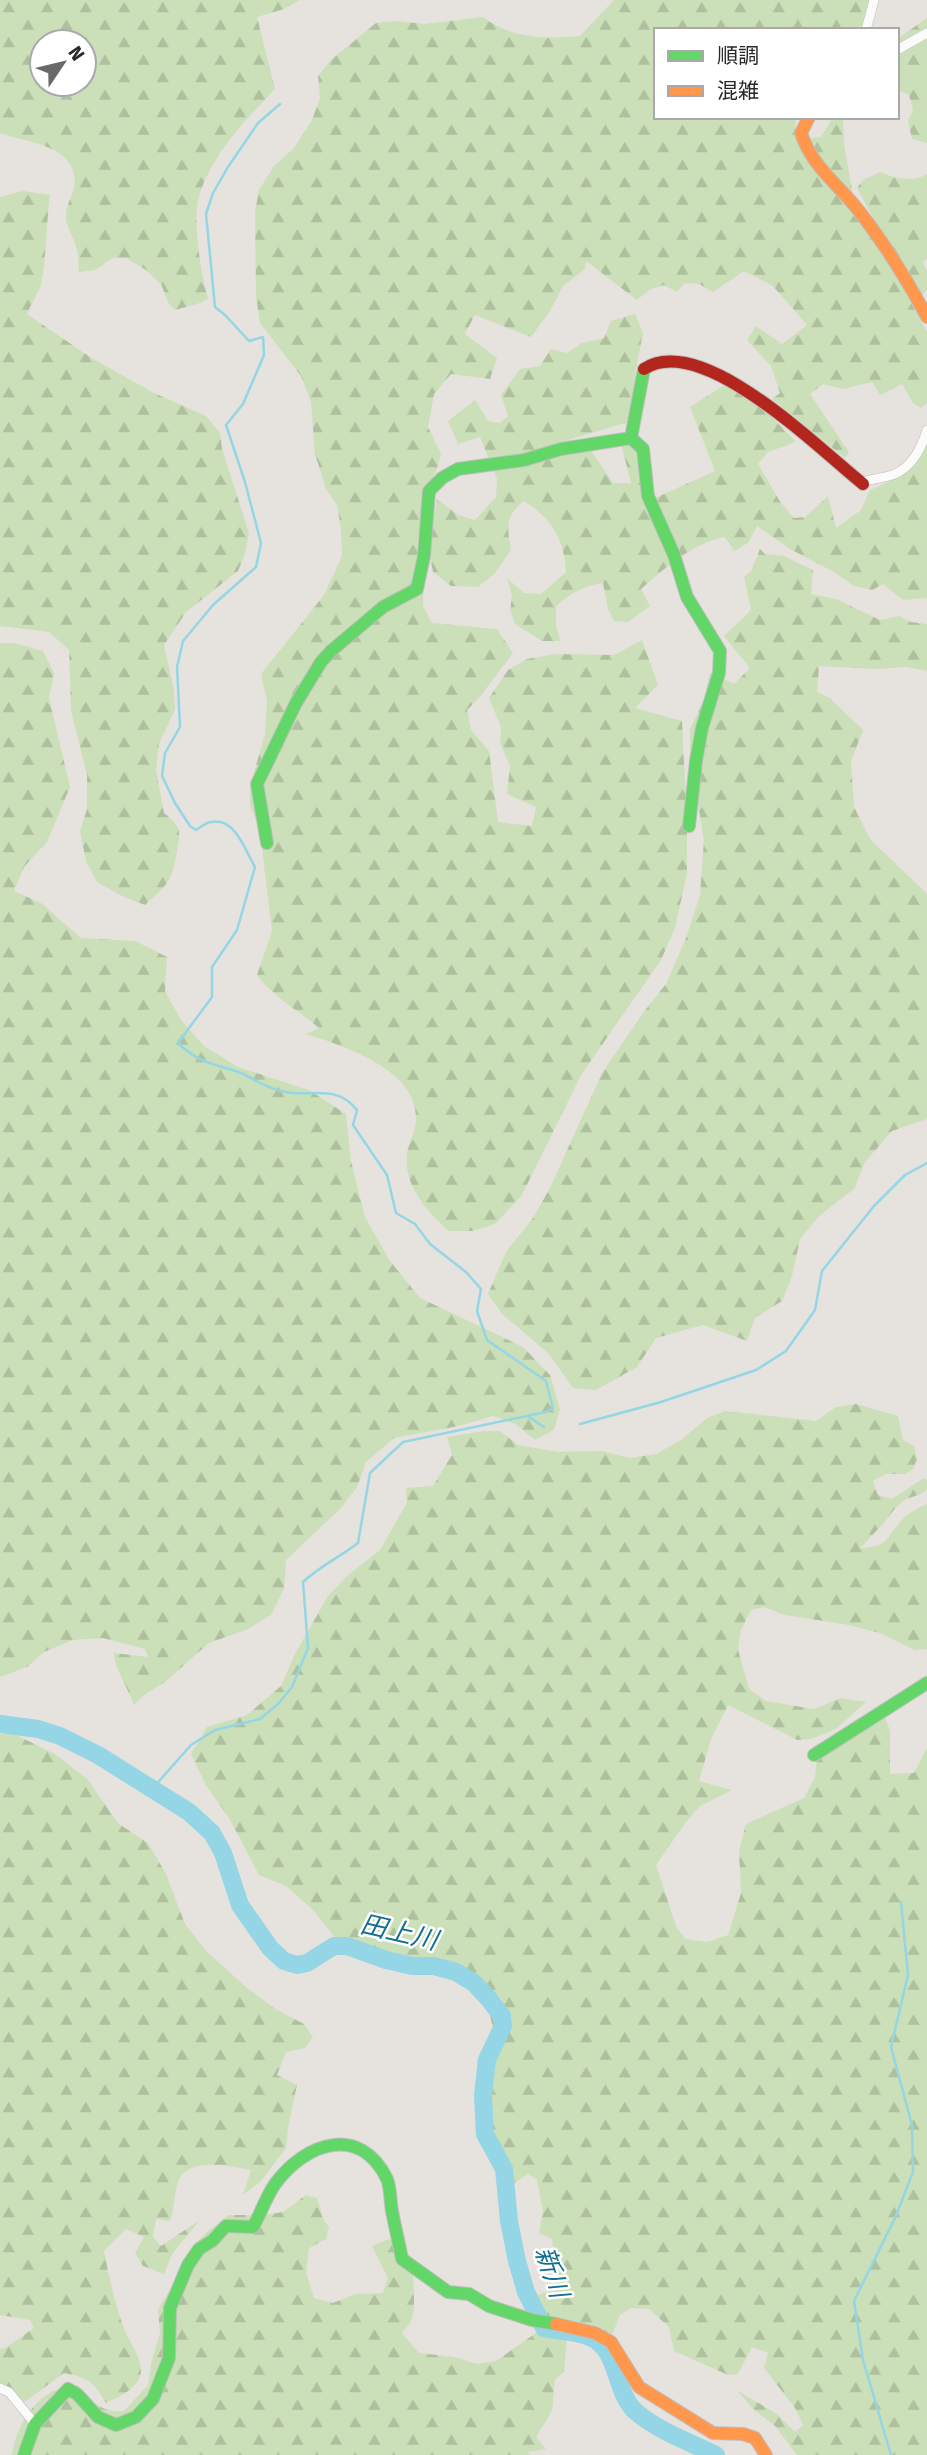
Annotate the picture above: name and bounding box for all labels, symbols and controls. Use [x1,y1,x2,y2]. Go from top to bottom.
north arrow [28,28,98,98]
legend [654,28,899,119]
text: N [63,42,90,65]
text: 順調 [717,43,759,69]
text: 混雑 [717,78,759,104]
water label: 田上川 [357,1909,443,1957]
water label: 新川 [528,2243,576,2305]

